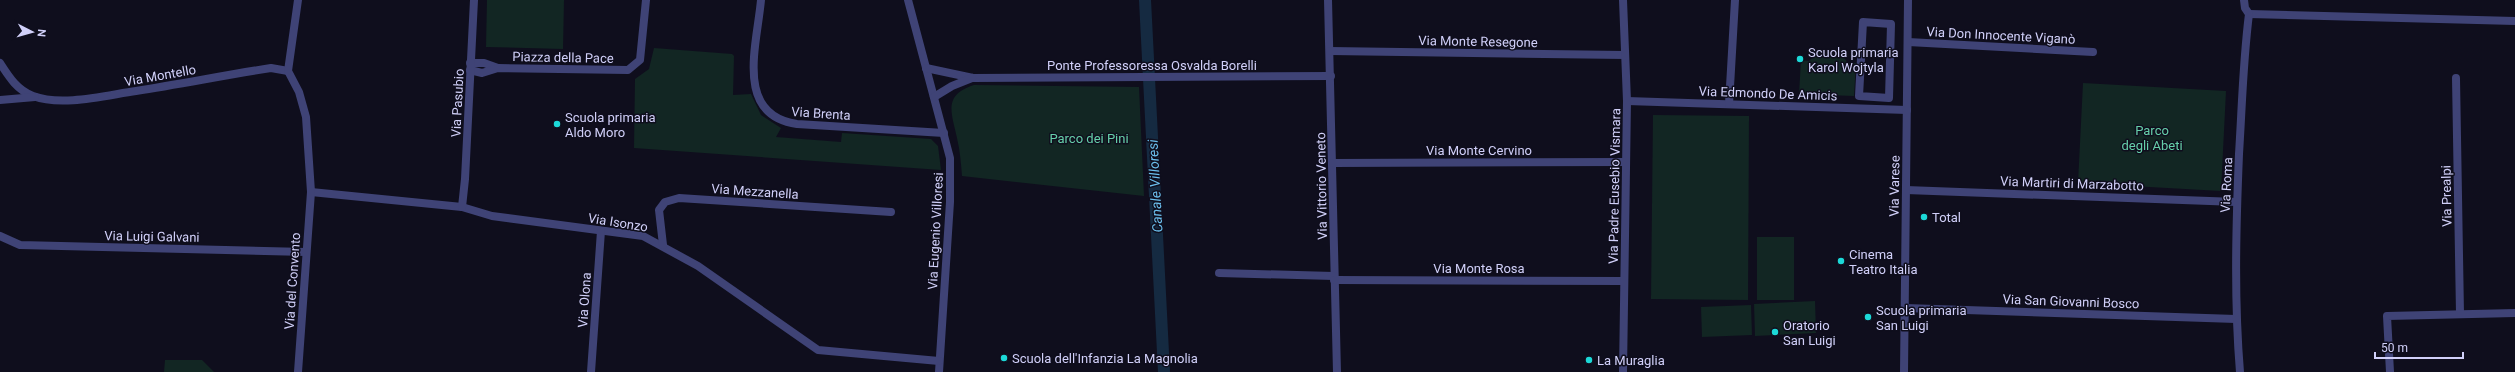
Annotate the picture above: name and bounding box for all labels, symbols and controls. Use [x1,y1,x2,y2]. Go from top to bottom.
north arrow [12,12,52,52]
street label: Via Don Innocente Viganò [1926,24,2076,47]
text: N [35,28,48,38]
street label: Via Monte Resegone [1418,33,1538,50]
place label: Scuola primaria Karol Wojtyla [1808,45,1899,75]
street label: Piazza della Pace [512,49,614,66]
marker: Scuola primaria Karol Wojtyla [1795,54,1805,64]
street label: Ponte Professoressa Osvalda Borelli [1047,58,1257,73]
street label: Via Montello [123,62,197,89]
street label: Via Pasubio [448,68,467,138]
street label: Via Edmondo De Amicis [1698,84,1838,103]
street label: Via Brenta [791,104,851,123]
street label: Via Padre Eusebio Vismara [1606,108,1623,264]
place label: Scuola primaria Aldo Moro [565,110,656,140]
marker: Scuola primaria Aldo Moro [552,119,562,129]
park label: Parco degli Abeti [2121,123,2183,153]
park label: Parco dei Pini [1049,131,1129,146]
street label: Via Vittorio Veneto [1313,132,1330,240]
water label: Canale Villoresi [1145,138,1165,233]
street label: Via Monte Cervino [1426,143,1532,158]
street label: Via Varese [1886,155,1903,217]
street label: Via Roma [2218,157,2235,213]
street label: Via Prealpi [2438,165,2455,227]
street label: Via Eugenio Villoresi [925,172,946,290]
street label: Via Martiri di Marzabotto [2000,173,2144,194]
street label: Via Mezzanella [711,181,799,202]
street label: Via Isonzo [587,210,649,235]
place label: Total [1932,210,1961,225]
marker: Total [1919,212,1929,222]
street label: Via Luigi Galvani [104,228,200,245]
street label: Via del Convento [282,232,303,330]
place label: Cinema Teatro Italia [1849,247,1918,277]
marker: Cinema Teatro Italia [1836,256,1846,266]
street label: Via Monte Rosa [1433,261,1525,276]
street label: Via Olona [575,272,594,328]
street label: Via San Giovanni Bosco [2002,292,2140,311]
place label: Scuola primaria San Luigi [1876,303,1967,333]
marker: Scuola primaria San Luigi [1863,312,1873,322]
place label: Oratorio San Luigi [1783,318,1836,348]
marker: Oratorio San Luigi [1770,327,1780,337]
scale bar [2375,334,2463,360]
text: 50 m [2381,341,2408,355]
place label: Scuola dell'Infanzia La Magnolia [1012,351,1198,366]
marker: Scuola dell'Infanzia La Magnolia [999,353,1009,363]
place label: La Muraglia [1597,353,1665,368]
marker: La Muraglia [1584,355,1594,365]

